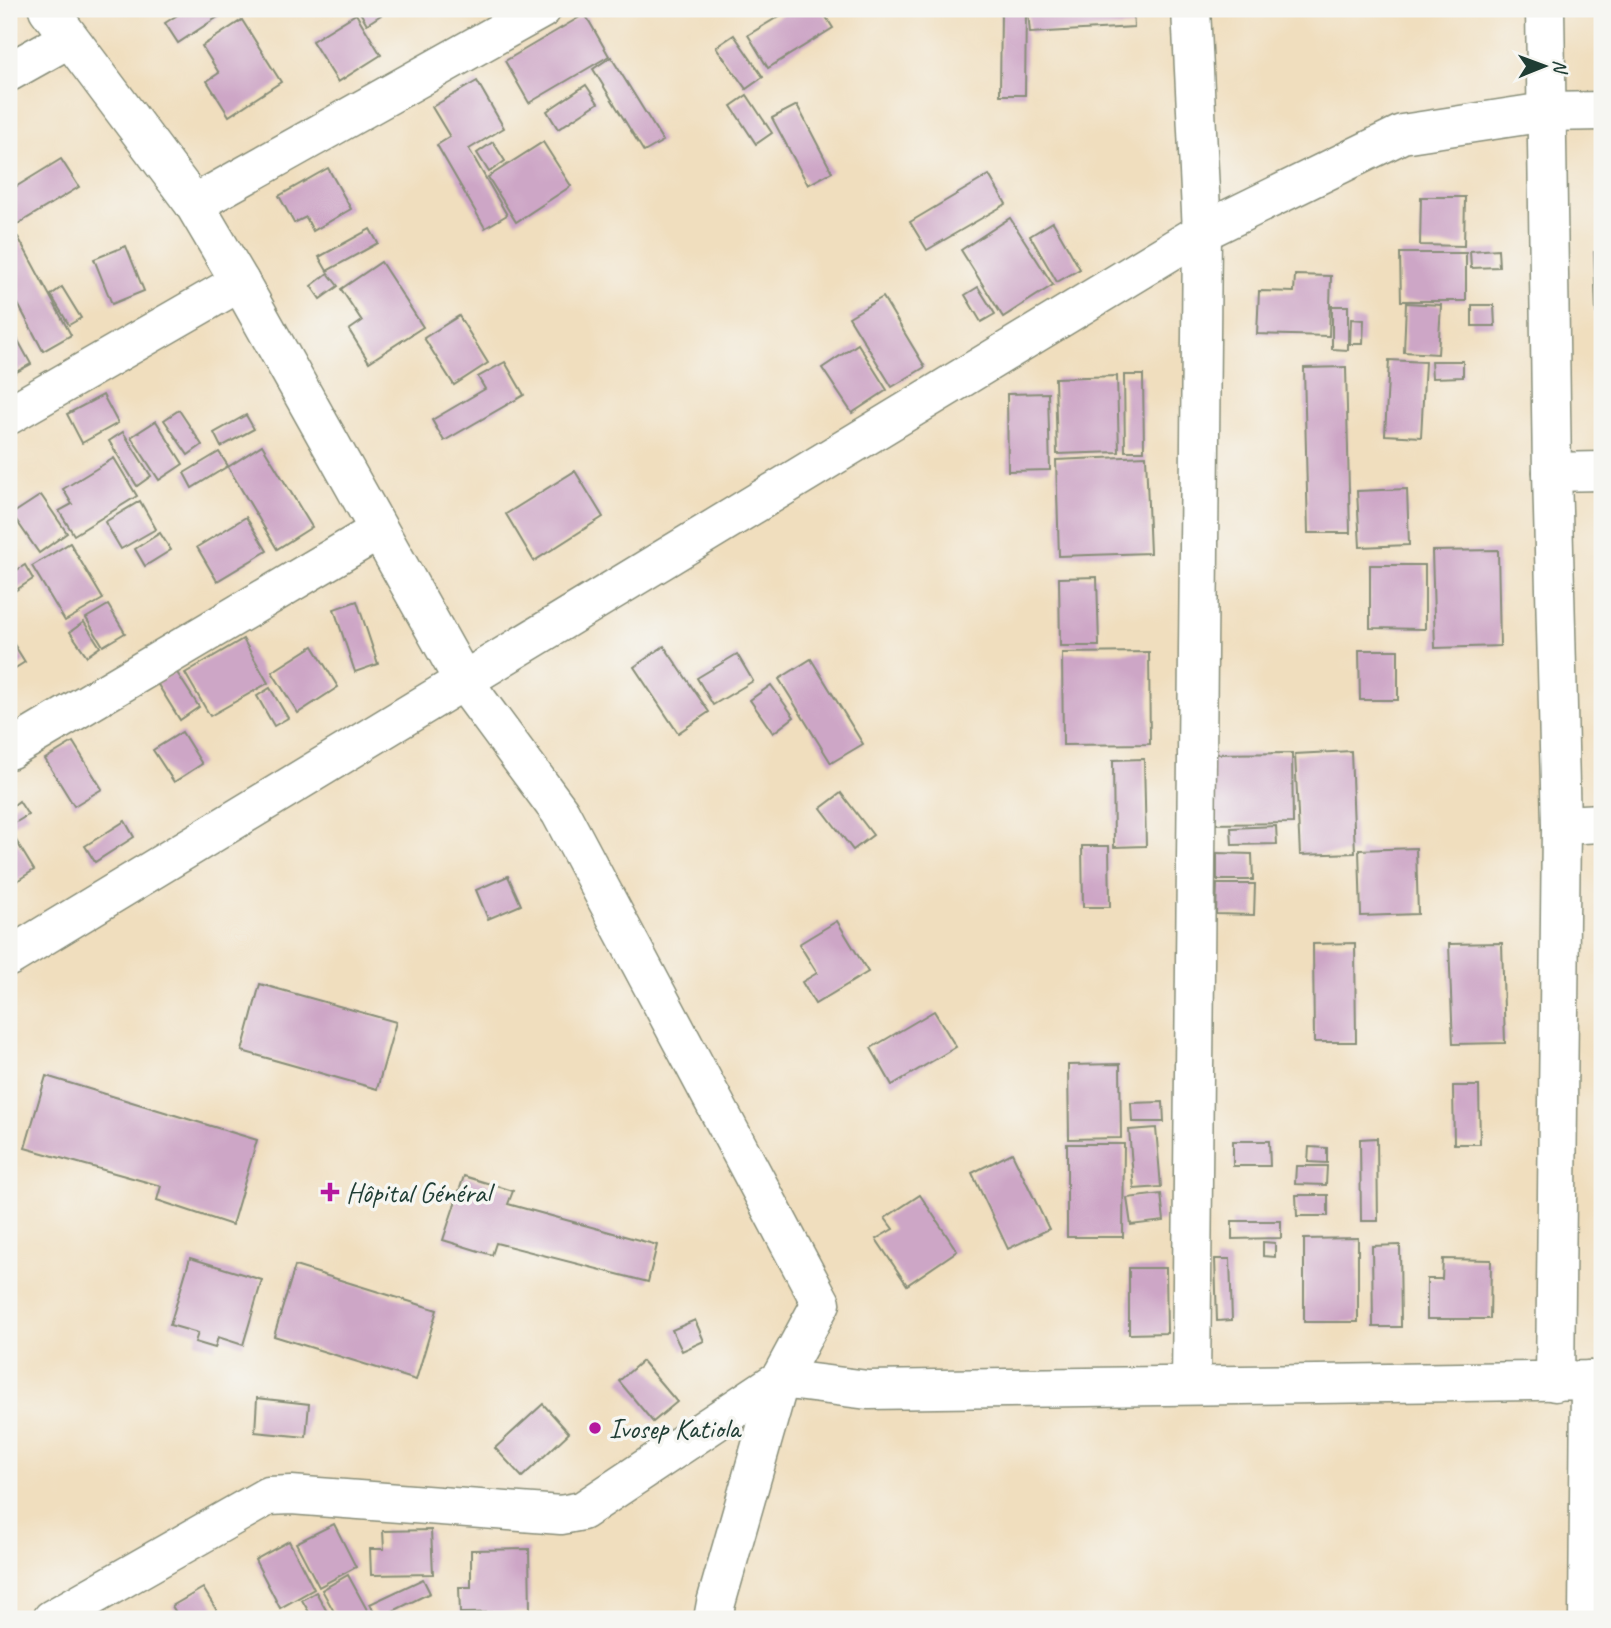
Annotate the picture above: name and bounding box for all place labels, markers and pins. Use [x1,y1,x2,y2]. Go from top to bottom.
place label: Hôpital Général [346,1175,496,1210]
marker: Hôpital Général [320,1182,340,1202]
place label: Ivosep Katiola [609,1411,742,1446]
marker: Ivosep Katiola [587,1420,603,1436]

